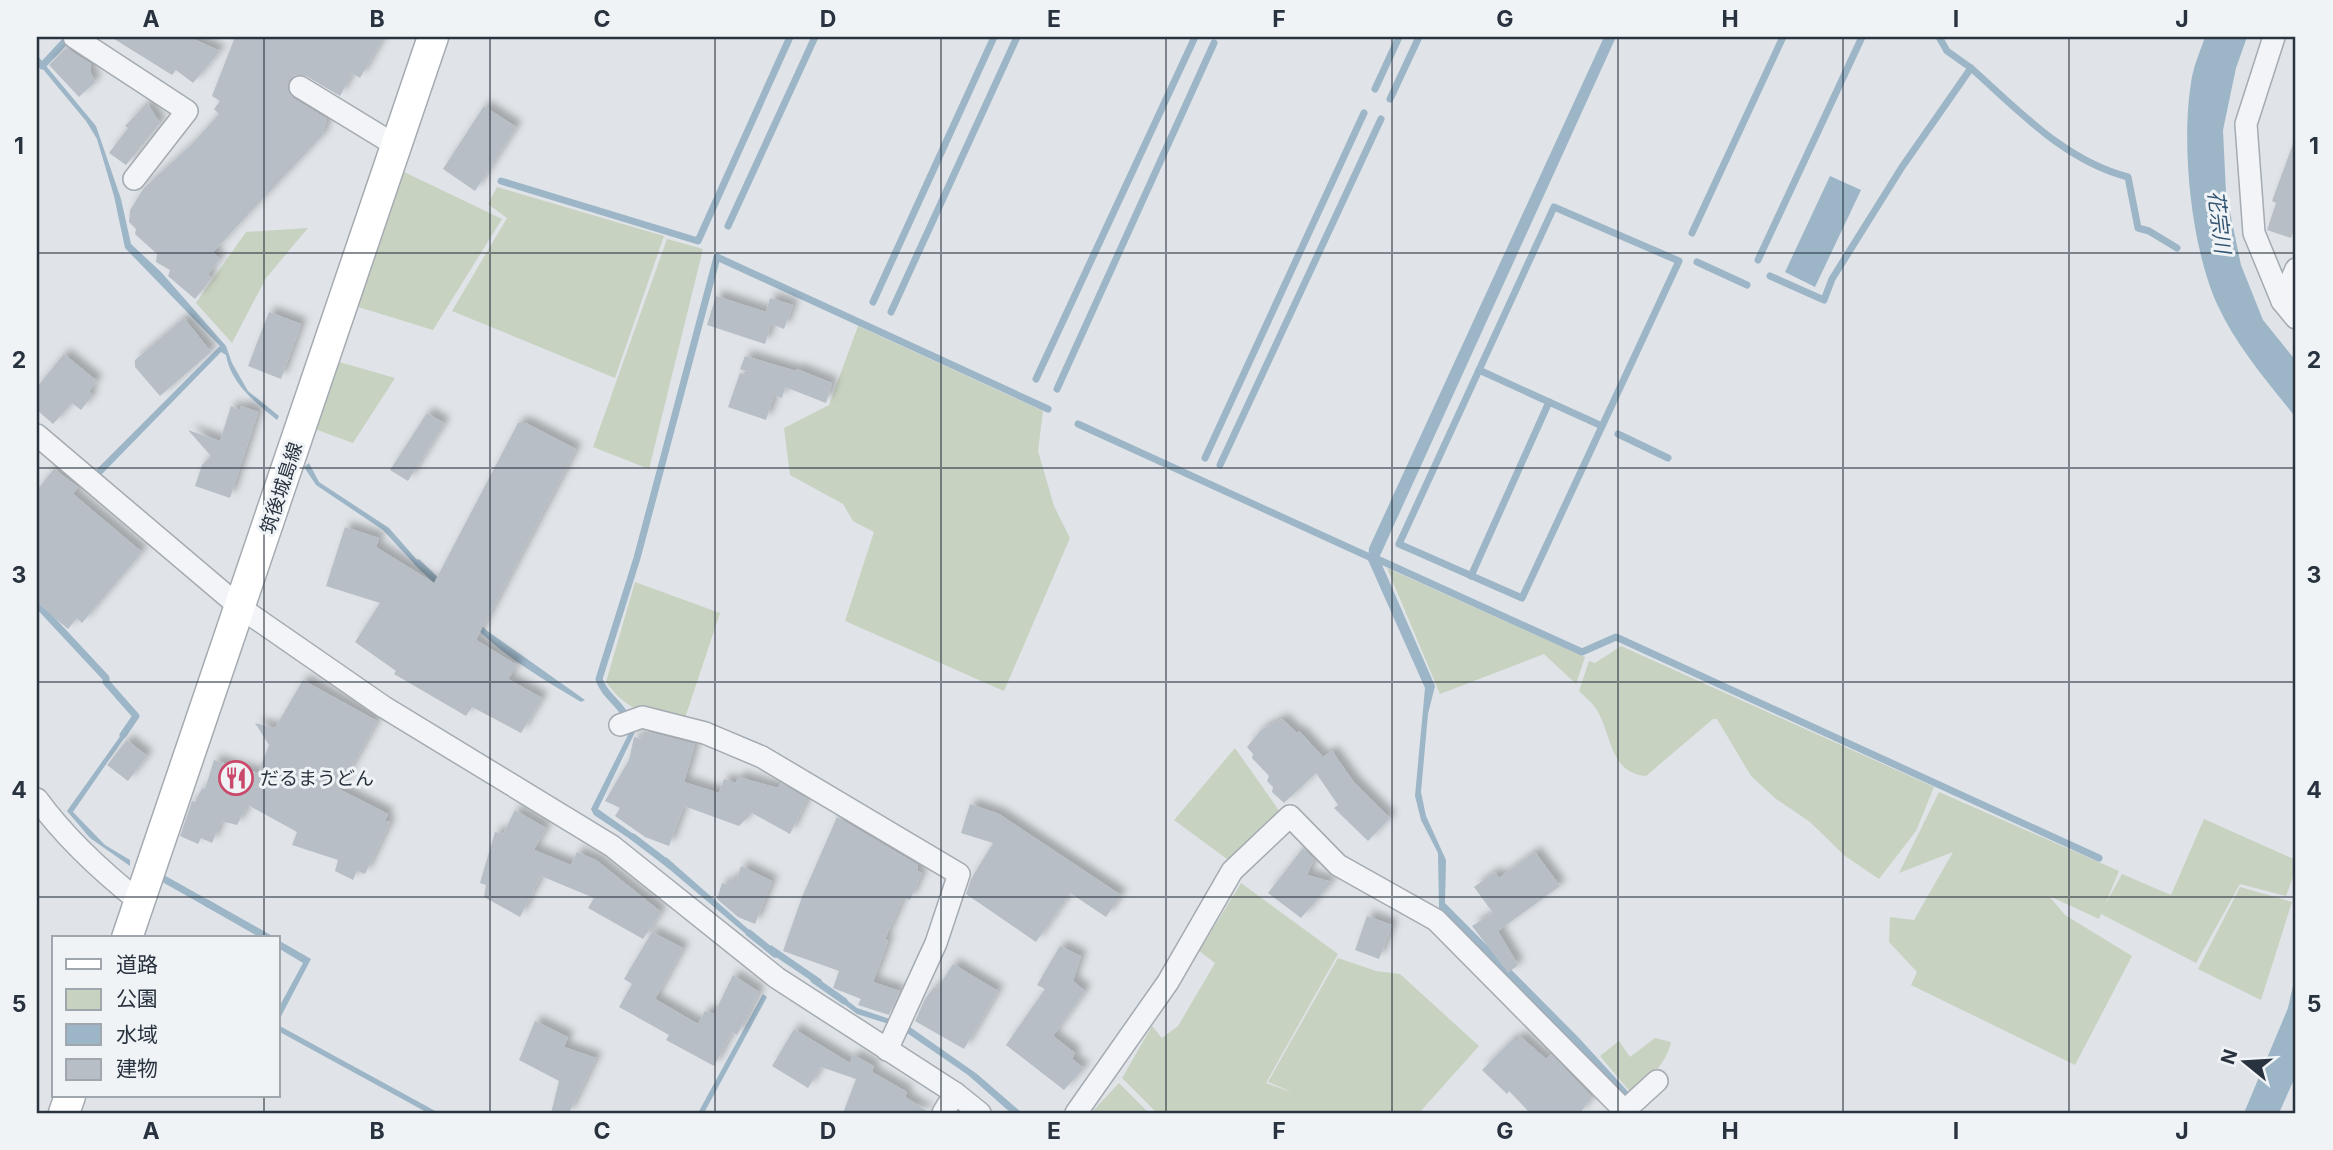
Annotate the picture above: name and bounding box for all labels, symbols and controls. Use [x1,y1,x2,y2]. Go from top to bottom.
text: A [142,5,160,33]
text: B [369,5,385,33]
text: C [593,5,611,33]
text: D [820,5,836,33]
text: E [1047,5,1061,33]
text: F [1272,5,1286,33]
text: G [1496,5,1514,33]
text: H [1721,5,1739,33]
text: I [1953,5,1959,33]
text: J [2175,5,2189,33]
text: 1 [14,132,24,160]
text: 1 [2309,132,2319,160]
water label: 花宗川 [2203,189,2236,257]
text: 2 [12,346,26,374]
text: 2 [2307,346,2321,374]
street label: 筑後城島線 [256,439,307,537]
text: 3 [12,561,26,589]
text: 3 [2307,561,2321,589]
restaurant icon: だるまうどん [217,759,255,797]
place label: だるまうどん [260,767,374,790]
text: 4 [11,776,27,804]
text: 4 [2306,776,2322,804]
legend [52,936,280,1098]
text: 道路 [116,952,158,977]
text: 公園 [116,986,158,1011]
text: 5 [12,990,26,1018]
text: 5 [2307,990,2321,1018]
text: 水域 [116,1022,158,1047]
north arrow [2210,1028,2280,1098]
text: N [2216,1046,2242,1067]
text: 建物 [116,1056,158,1081]
text: A [142,1117,160,1145]
text: B [369,1117,385,1145]
text: C [593,1117,611,1145]
text: D [820,1117,836,1145]
text: E [1047,1117,1061,1145]
text: F [1272,1117,1286,1145]
text: G [1496,1117,1514,1145]
text: H [1721,1117,1739,1145]
text: I [1953,1117,1959,1145]
text: J [2175,1117,2189,1145]

